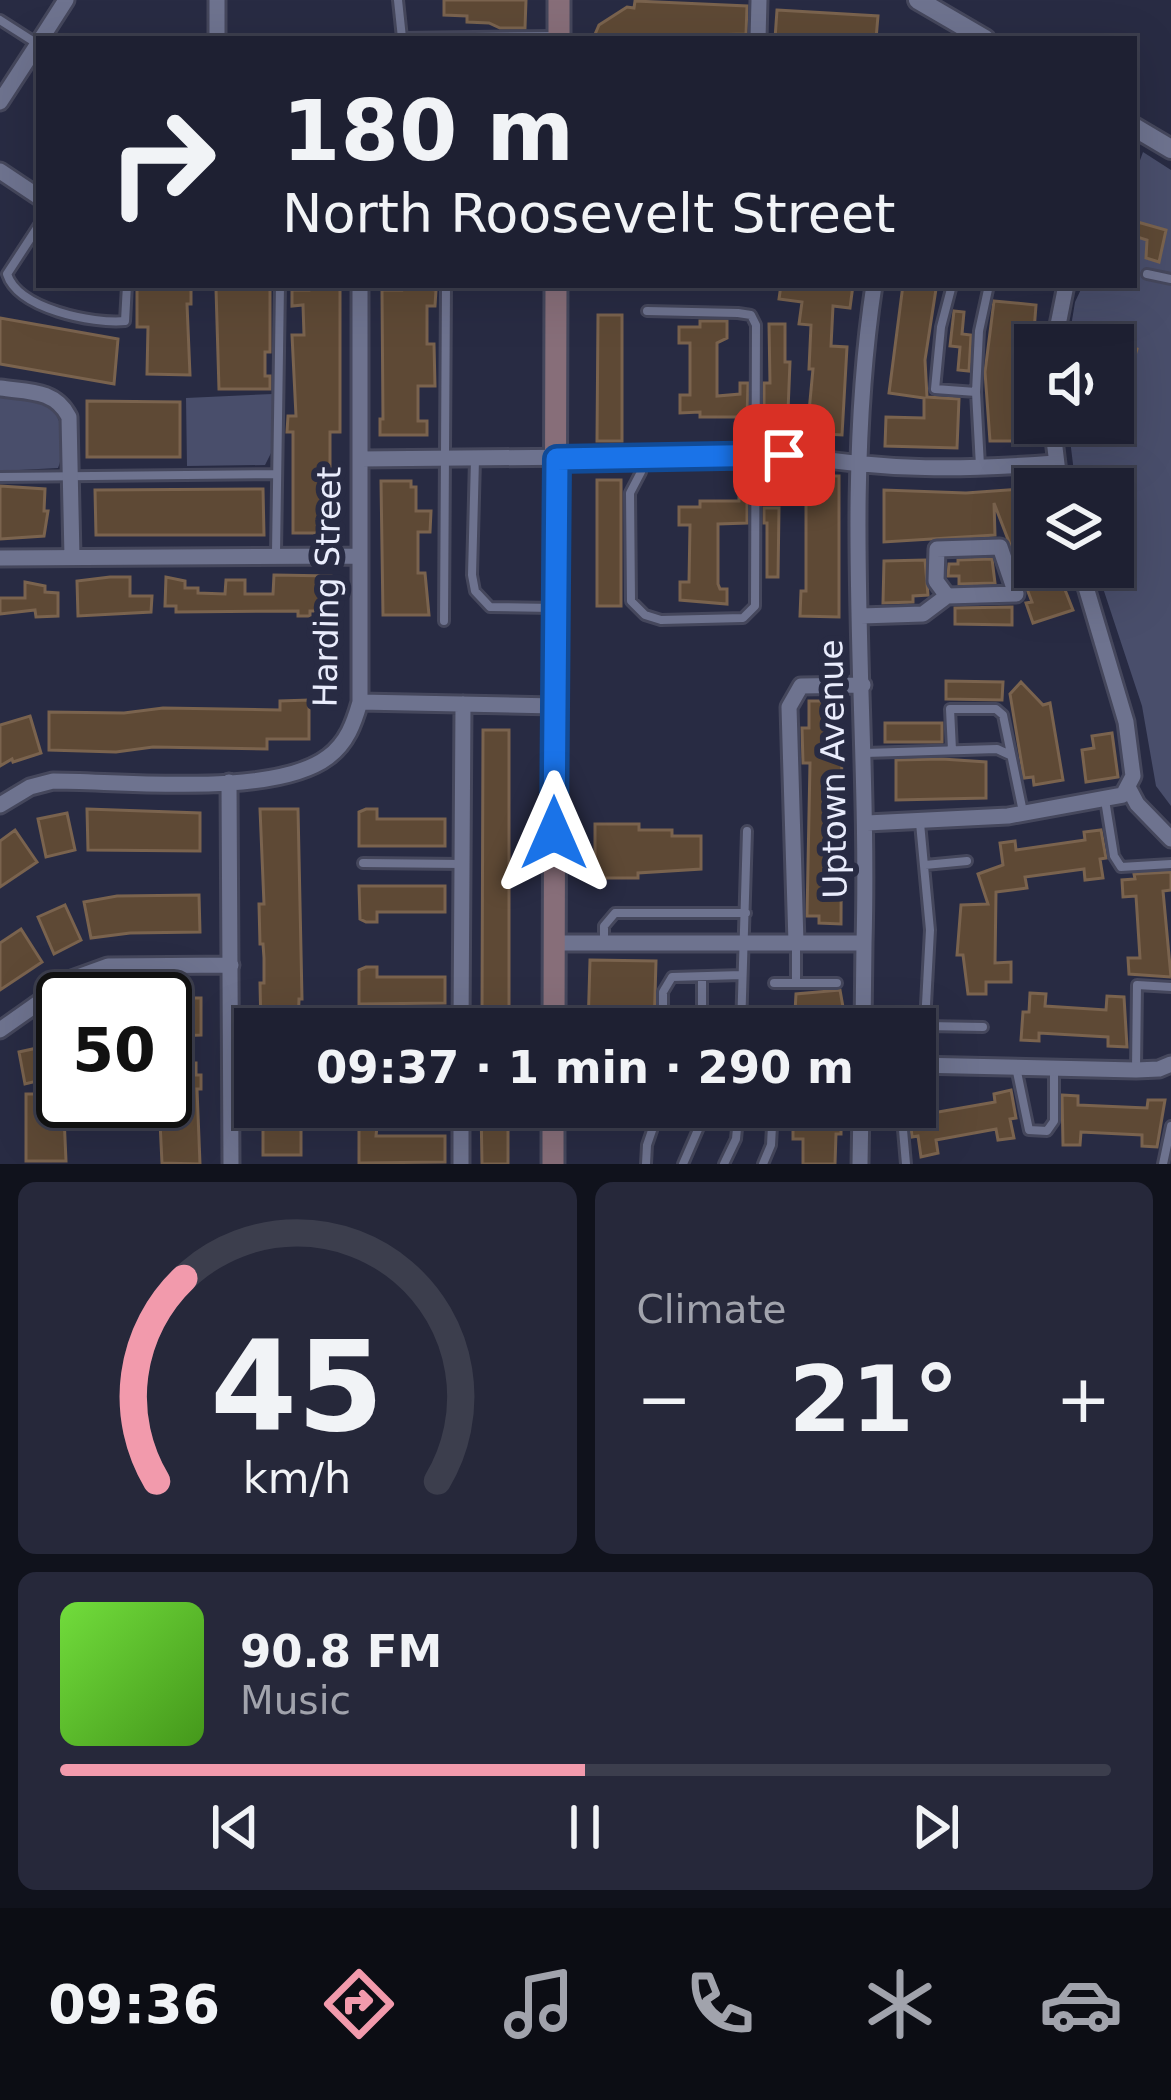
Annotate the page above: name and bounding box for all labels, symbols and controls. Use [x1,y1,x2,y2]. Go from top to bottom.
text: 180 m [282,82,574,180]
icon: right [84,84,240,240]
text: North Roosevelt Street [282,182,895,245]
map controls [1014,324,1134,588]
button: sound [1014,324,1134,444]
pin [733,404,835,506]
icon: arrive [751,422,817,488]
street label: Harding Street [305,466,349,708]
button: layers [1014,468,1134,588]
street label: Uptown Avenue [811,639,855,899]
position arrow [491,770,617,896]
speed limit sign: 50 [36,972,192,1128]
text: 09:37 · 1 min · 290 m [316,1041,854,1094]
text: Climate [637,1287,787,1332]
text: 45 [210,1314,384,1459]
text: 21° [789,1347,959,1452]
text: − [637,1361,692,1438]
text: + [1056,1361,1111,1438]
text: km/h [243,1453,351,1503]
text: 90.8 FM [240,1625,442,1678]
text: Music [240,1678,351,1723]
icon: previous [202,1794,268,1860]
icon: pause [552,1794,618,1860]
icon: next [903,1794,969,1860]
icon: directions [317,1962,401,2046]
icon: music [497,1962,581,2046]
icon: phone [678,1962,762,2046]
icon: climate [858,1962,942,2046]
icon: car [1039,1962,1123,2046]
text: 09:36 [48,1973,220,2036]

